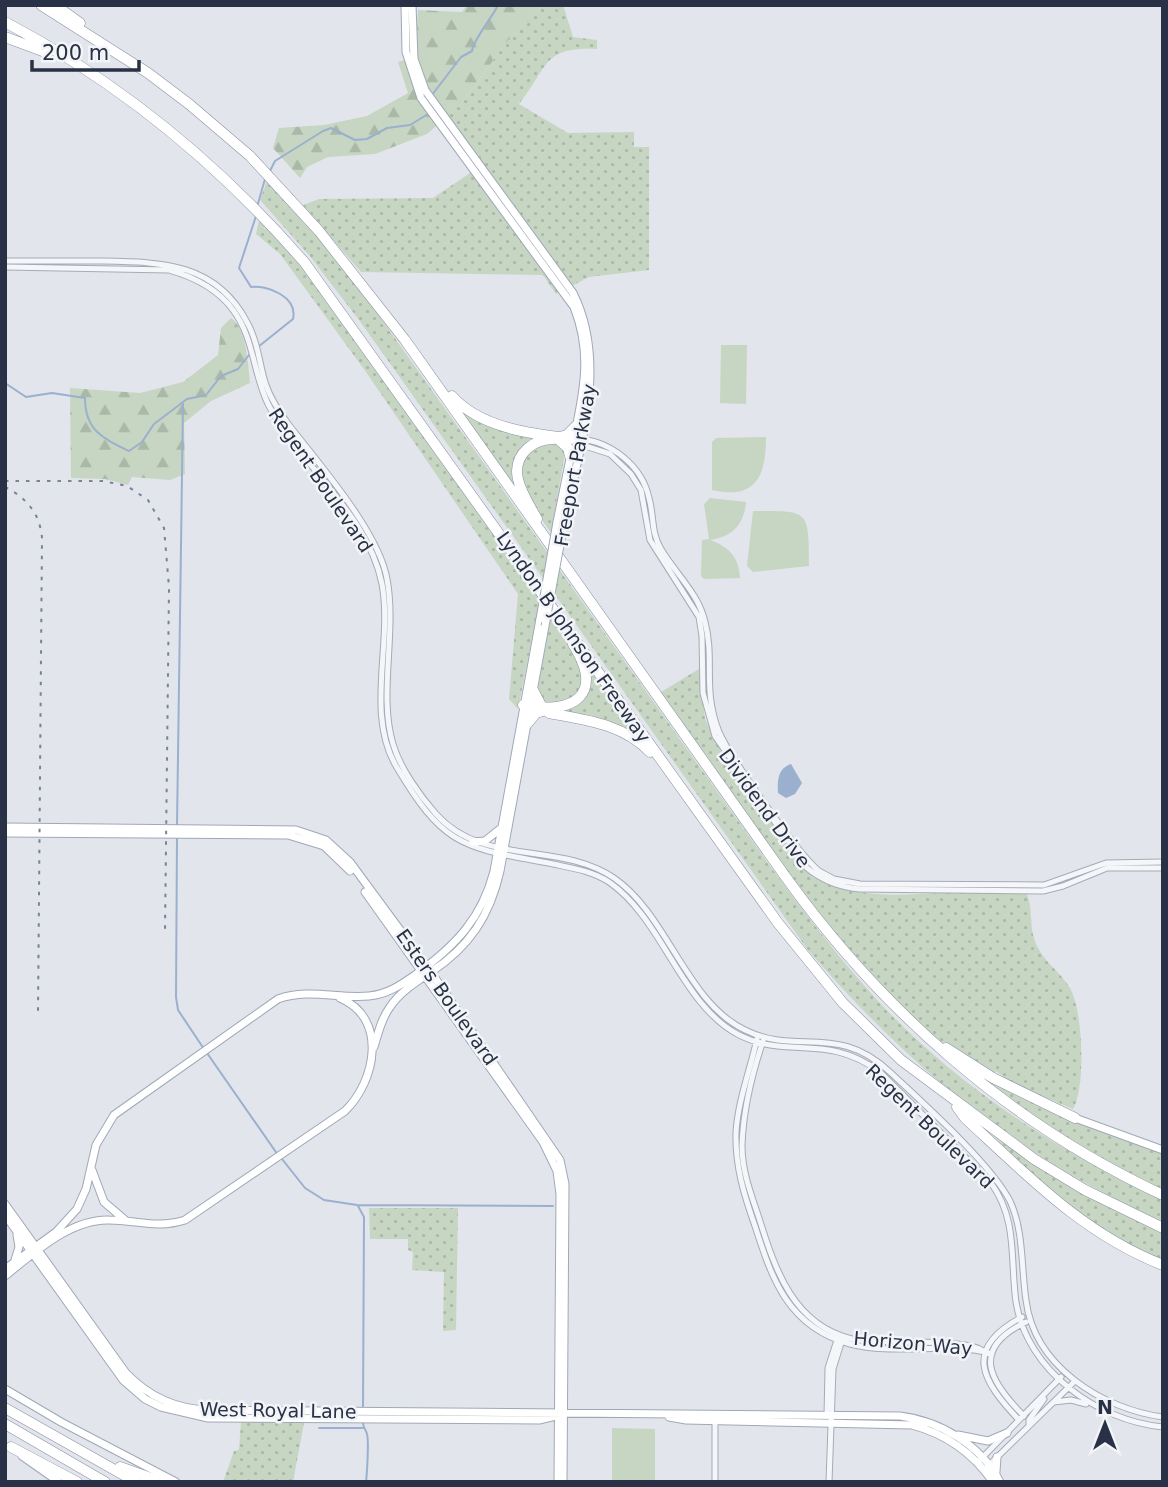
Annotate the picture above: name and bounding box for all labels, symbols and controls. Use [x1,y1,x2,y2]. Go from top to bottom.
scale bar [32,28,138,72]
text: 200 m [42,41,109,65]
street label: Freeport Parkway [550,382,600,548]
street label: Regent Boulevard [265,404,377,556]
street label: Lyndon B Johnson Freeway [493,527,655,747]
street label: Dividend Drive [715,745,815,871]
street label: Esters Boulevard [392,925,502,1069]
street label: Regent Boulevard [861,1059,999,1193]
street label: Horizon Way [853,1327,973,1359]
north arrow [1070,1389,1140,1459]
text: N [1097,1396,1113,1418]
street label: West Royal Lane [199,1398,357,1422]

